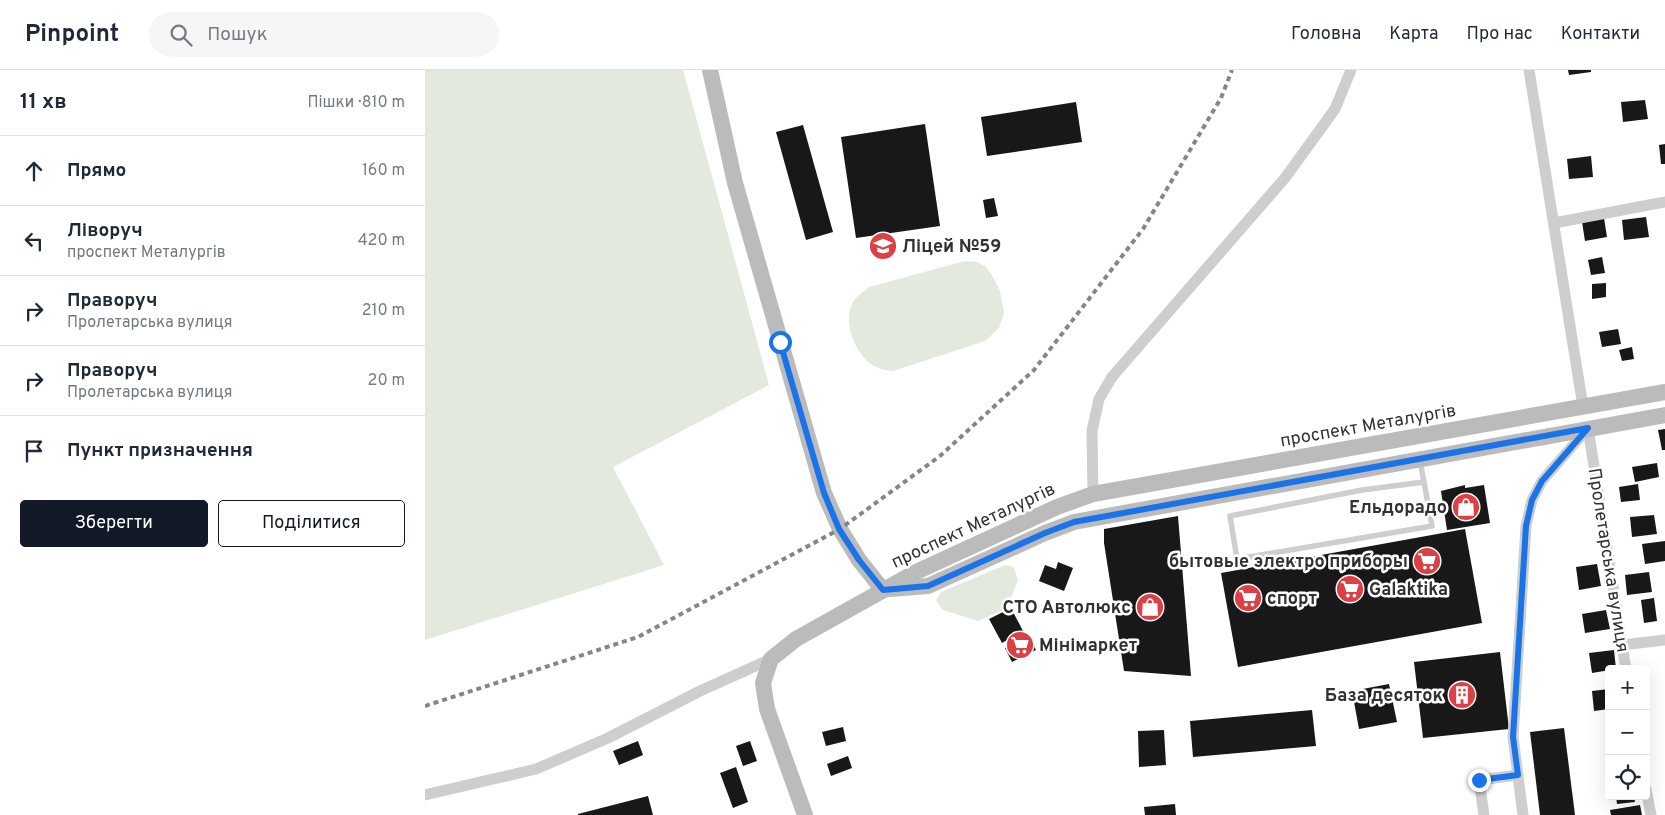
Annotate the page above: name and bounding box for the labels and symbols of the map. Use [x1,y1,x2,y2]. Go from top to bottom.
school or university icon: Ліцей №59 [868,231,898,261]
place label: Ліцей №59 [902,236,1001,259]
route start [769,331,792,354]
street label: проспект Металургів [1278,400,1458,453]
street label: Пролетарська вулиця [1582,466,1633,654]
street label: проспект Металургів [888,478,1059,575]
shop icon: Ельдорадо [1451,492,1481,522]
place label: Ельдорадо [1349,497,1447,520]
supermarket icon: бытовые электро приборы [1412,546,1442,576]
place label: бытовые электро приборы [1169,551,1408,574]
supermarket icon: Galaktika [1335,574,1365,604]
place label: Galaktika [1369,579,1448,602]
supermarket icon: спорт [1233,583,1263,613]
place label: спорт [1267,588,1318,611]
shop icon: СТО Автолюкс [1135,592,1165,622]
place label: СТО Автолюкс [1003,597,1131,620]
supermarket icon: Мінімаркет [1005,630,1035,660]
place label: Мінімаркет [1039,635,1138,658]
building icon: База десяток [1447,680,1477,710]
place label: База десяток [1325,685,1443,708]
route end [1468,769,1491,792]

